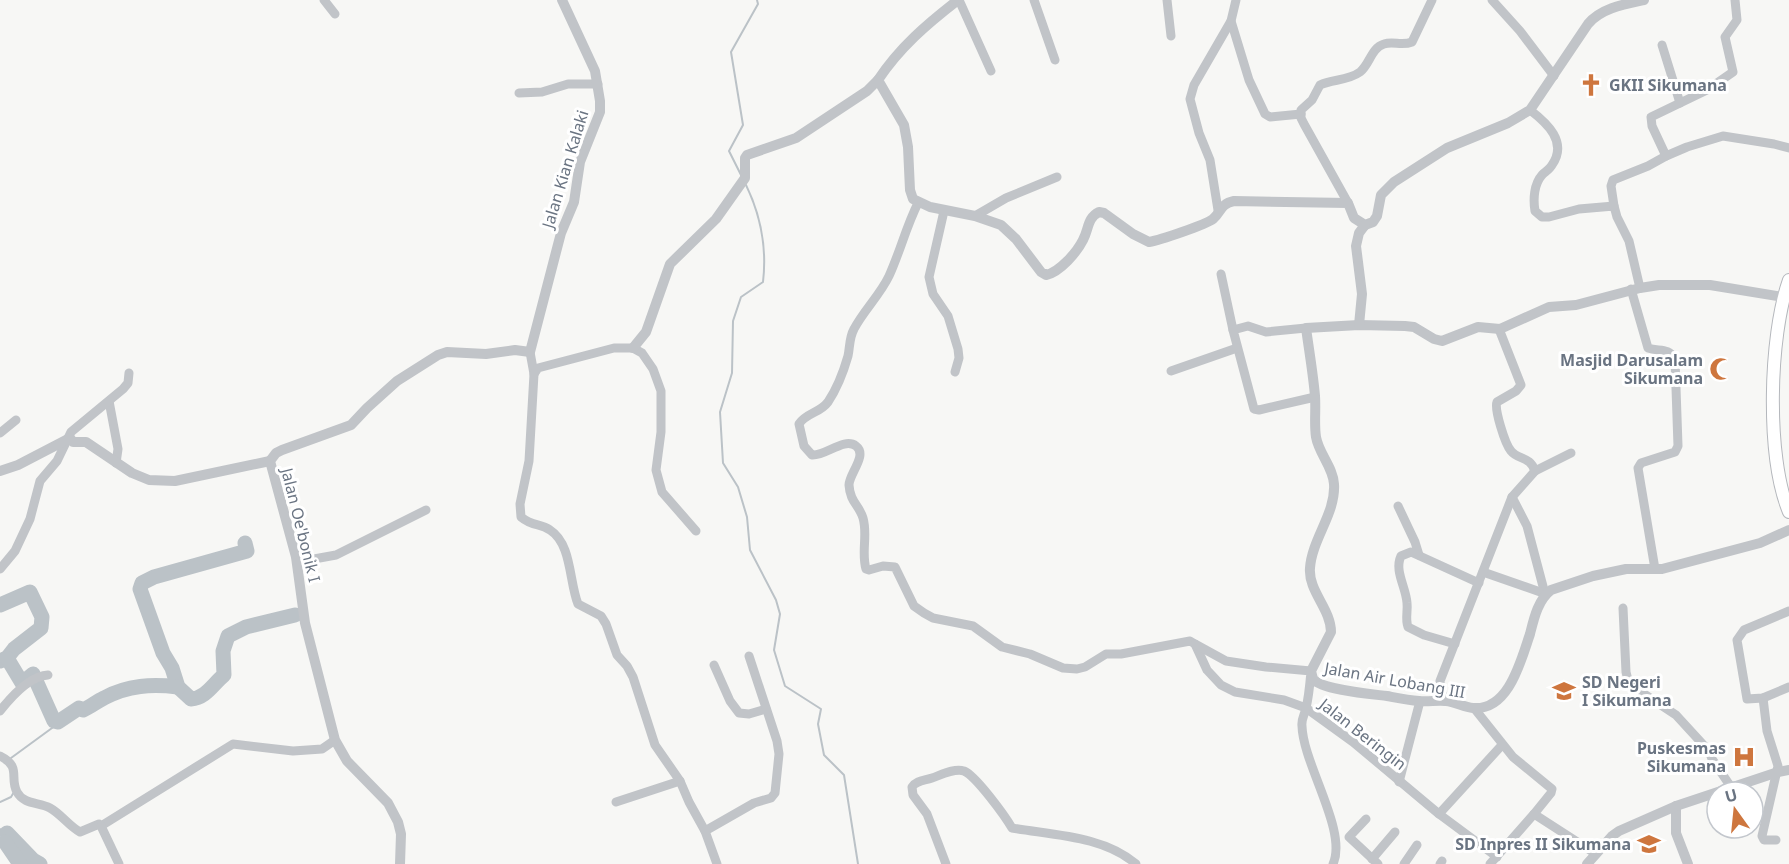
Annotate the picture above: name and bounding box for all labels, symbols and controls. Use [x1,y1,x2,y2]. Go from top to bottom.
church icon: GKII Sikumana [1578,72,1604,98]
place label: GKII Sikumana [1609,74,1727,96]
street label: Jalan Kian Kalaki [536,107,593,233]
place label: Masjid Darusalam Sikumana [1560,349,1703,389]
mosque icon: Masjid Darusalam Sikumana [1708,356,1734,382]
street label: Jalan Oe'bonik I [276,464,326,584]
street label: Jalan Air Lobang III [1321,656,1467,703]
place label: SD Negeri I Sikumana [1582,671,1671,711]
school or university icon: SD Negeri I Sikumana [1551,678,1577,704]
street label: Jalan Beringin [1314,692,1411,775]
place label: Puskesmas Sikumana [1637,737,1726,777]
hospital icon: Puskesmas Sikumana [1731,744,1757,770]
north arrow [1705,780,1765,840]
text: U [1722,783,1740,808]
school or university icon: SD Inpres II Sikumana [1636,831,1662,857]
place label: SD Inpres II Sikumana [1455,833,1631,855]

